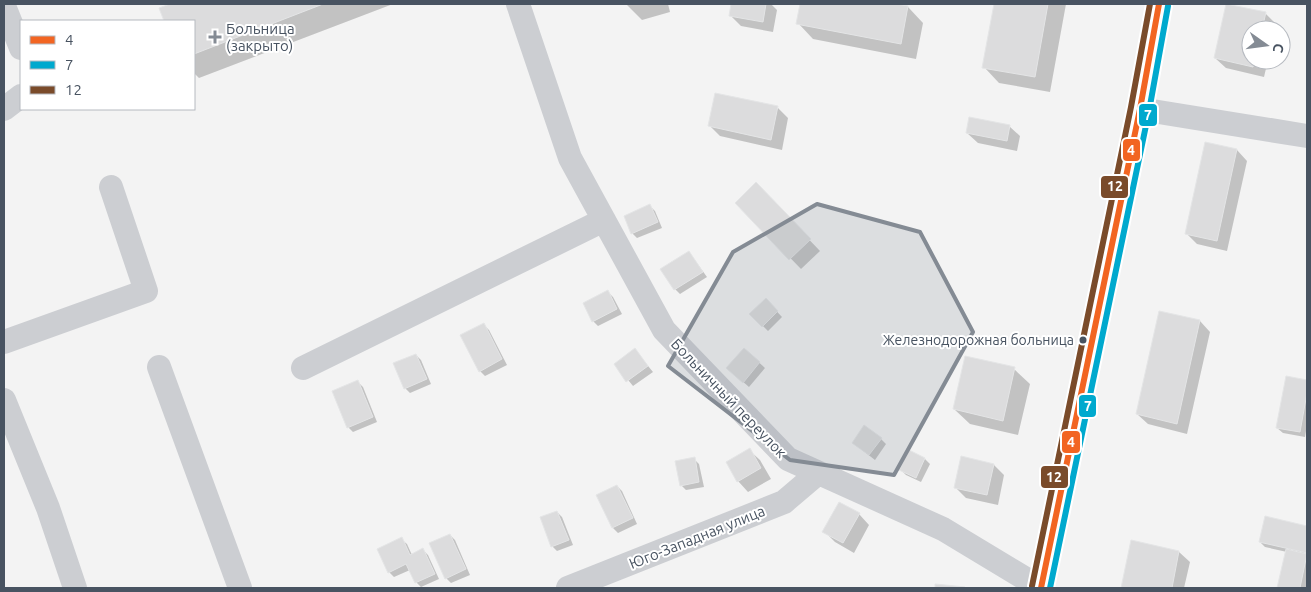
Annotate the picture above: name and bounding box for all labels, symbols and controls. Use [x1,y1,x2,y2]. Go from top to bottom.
legend [20,20,195,110]
place label: Больница (закрыто) [226,20,295,54]
north arrow [1241,20,1291,70]
marker: Больница (закрыто) [208,30,222,44]
text: 4 [65,31,73,48]
text: С [1270,42,1287,54]
text: 7 [65,56,73,73]
text: 12 [65,81,82,98]
line badge: 7 [1138,103,1158,127]
text: 7 [1144,107,1152,123]
line badge: 4 [1122,138,1141,162]
text: 4 [1127,142,1135,158]
line badge: 12 [1100,175,1129,199]
text: 12 [1107,178,1123,194]
place label: Железнодорожная больница [883,332,1074,348]
street label: Больничный переулок [668,335,790,461]
marker: Железнодорожная больница [1078,335,1088,345]
line badge: 7 [1078,394,1097,418]
text: 7 [1084,398,1092,414]
line badge: 4 [1061,430,1081,454]
text: 4 [1067,434,1075,450]
line badge: 12 [1040,465,1069,489]
text: 12 [1046,469,1062,485]
street label: Юго-Западная улица [627,502,767,572]

